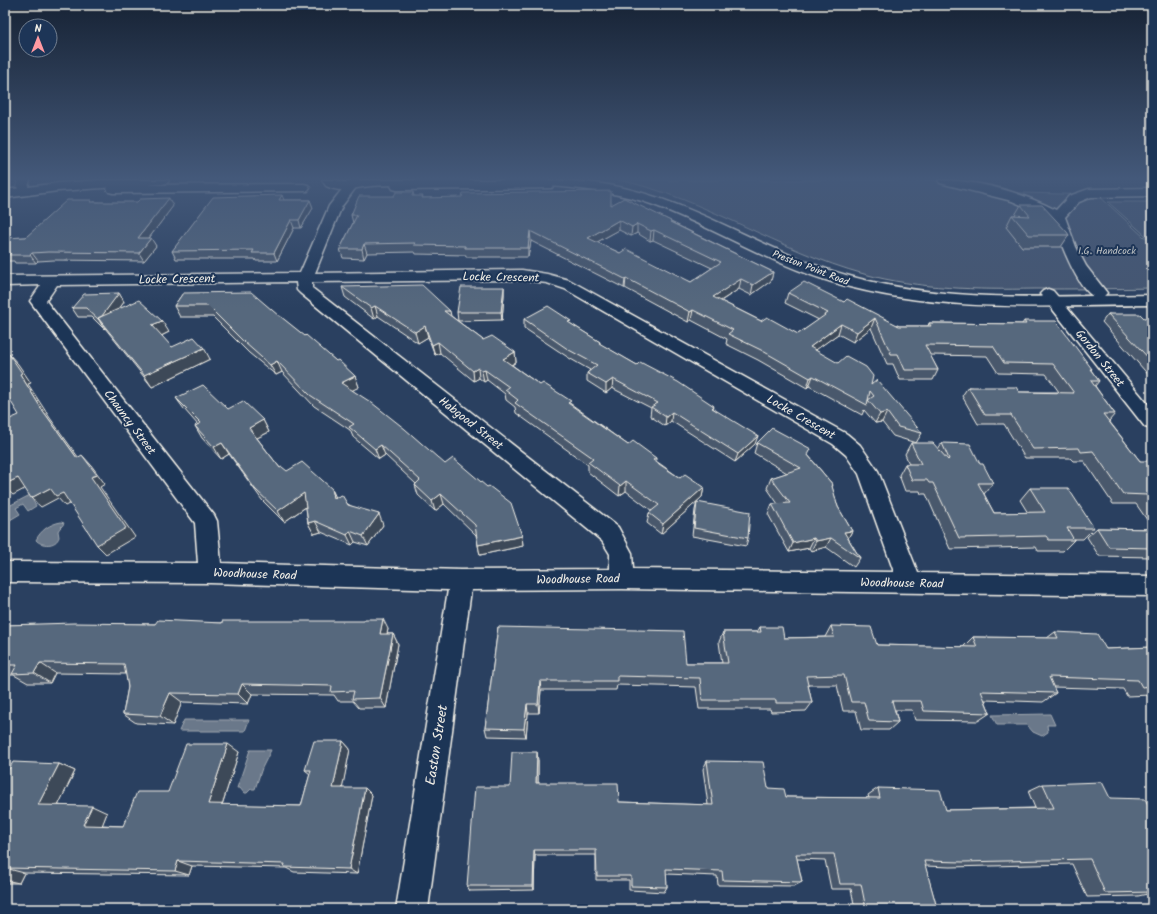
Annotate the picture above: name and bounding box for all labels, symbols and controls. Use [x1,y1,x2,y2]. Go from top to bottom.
north arrow [18,18,58,58]
text: N [35,20,42,38]
park label: I.G. Handcock [1078,243,1136,259]
street label: Preston Point Road [770,246,852,290]
street label: Locke Crescent [463,267,540,288]
street label: Locke Crescent [139,269,216,290]
street label: Gordon Street [1070,325,1129,392]
street label: Chauncy Street [99,386,161,459]
street label: Locke Crescent [763,390,839,445]
street label: Habgood Street [434,392,507,455]
street label: Woodhouse Road [213,564,298,585]
street label: Woodhouse Road [536,569,621,590]
street label: Woodhouse Road [860,573,945,594]
street label: Easton Street [420,703,454,787]

